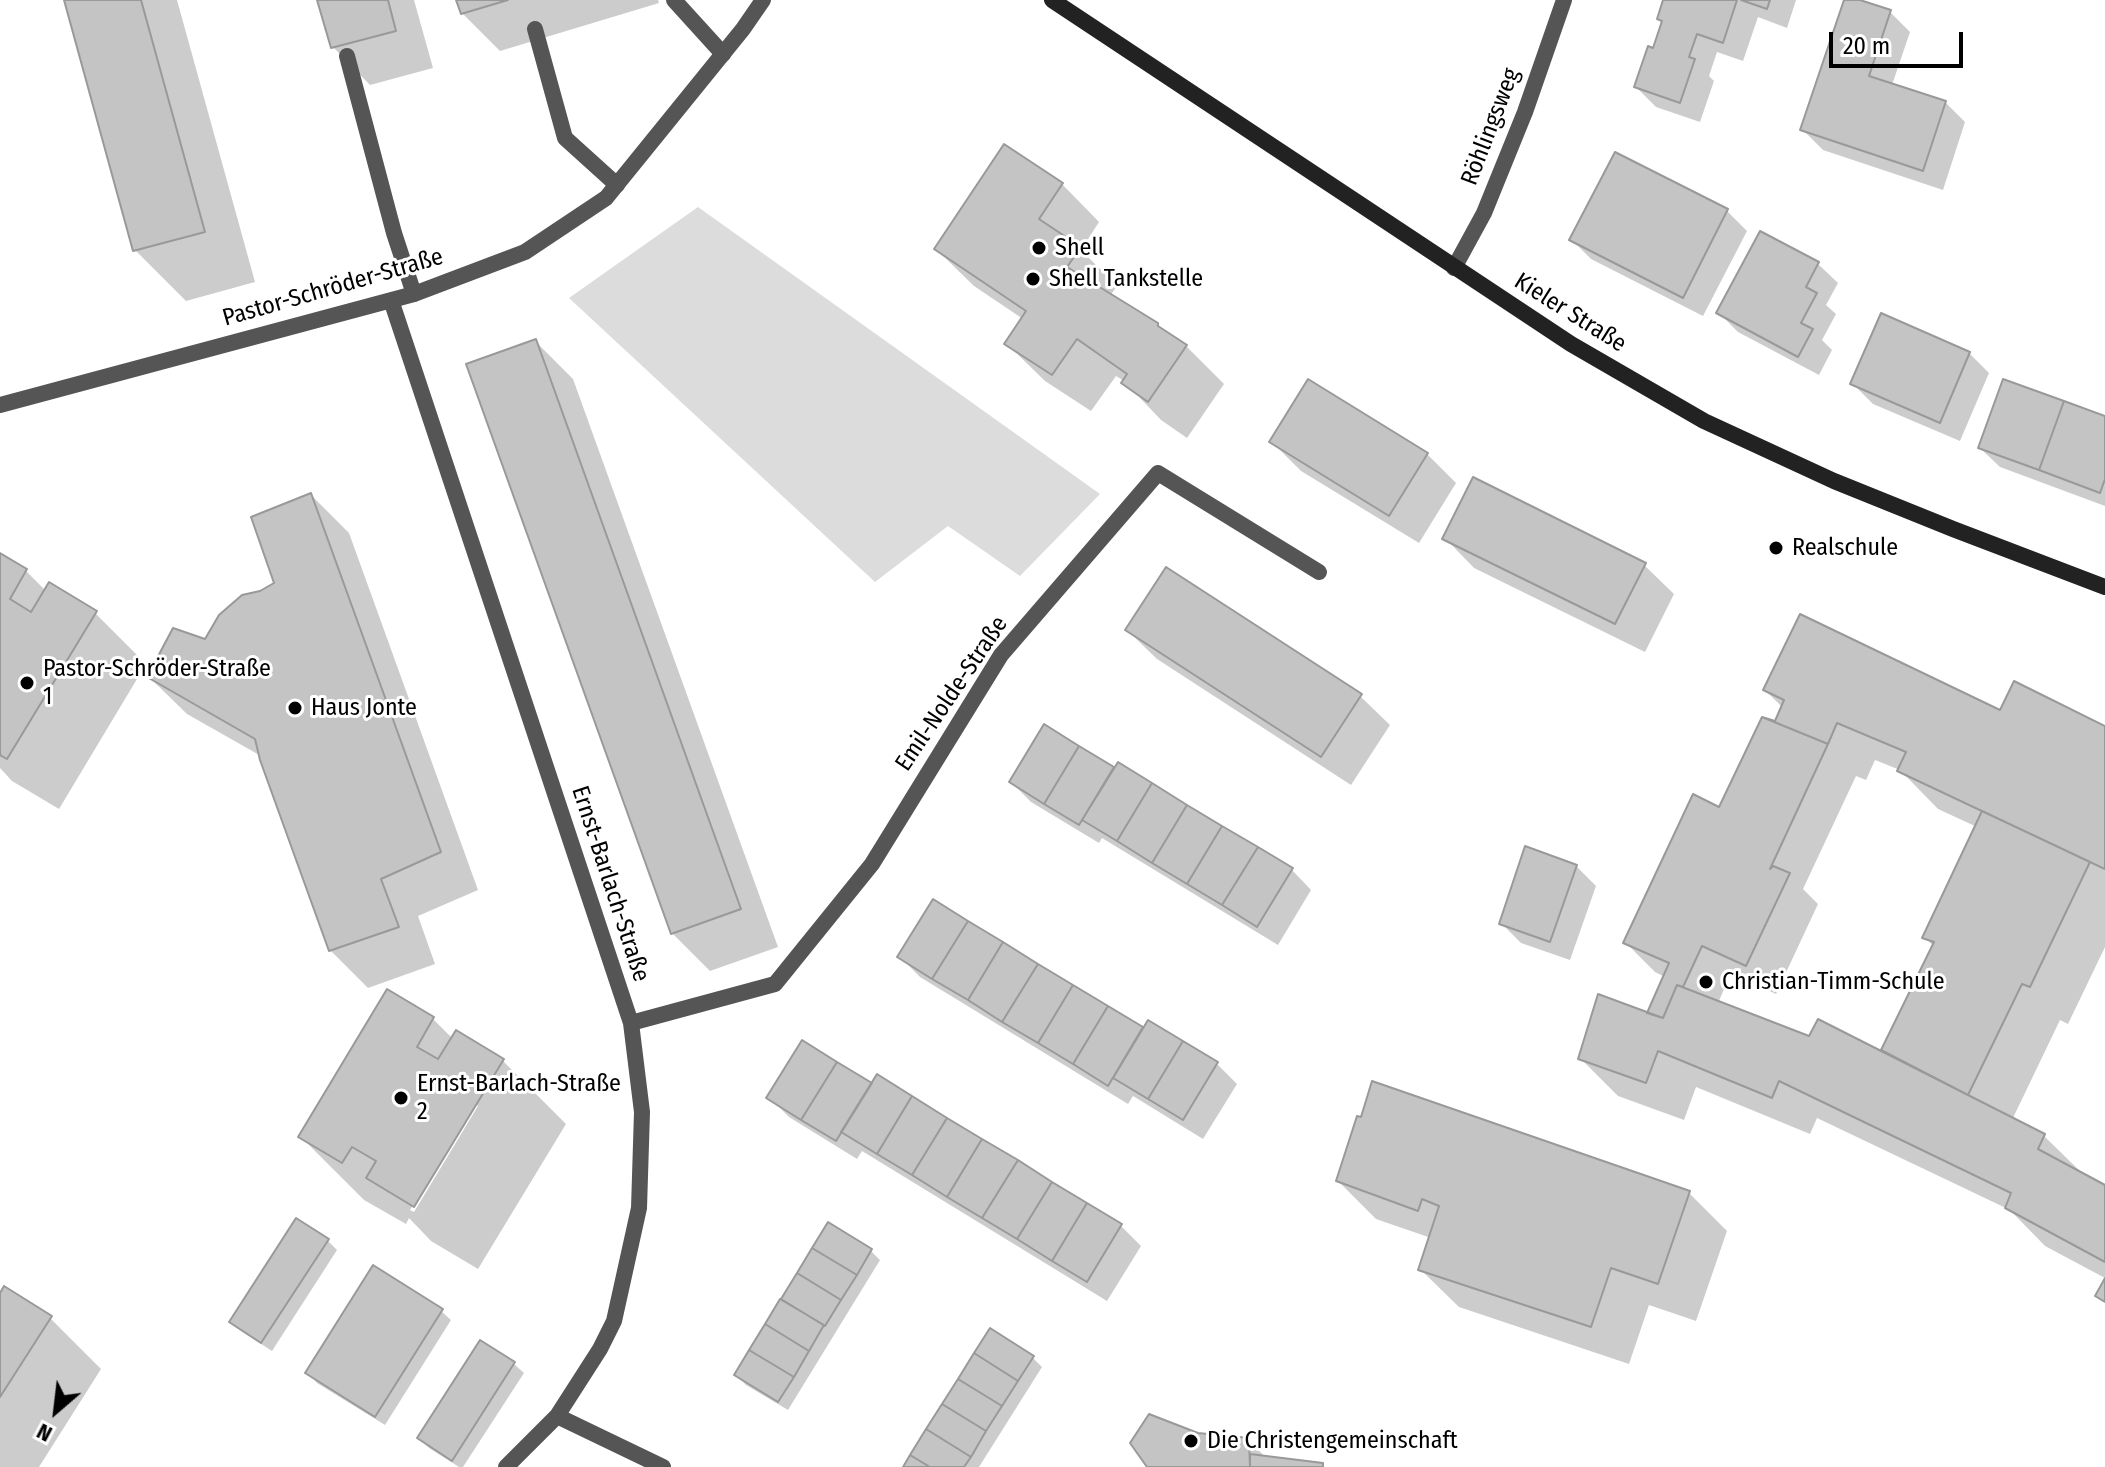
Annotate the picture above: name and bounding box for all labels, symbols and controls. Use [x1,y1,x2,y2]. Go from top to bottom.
scale bar [1833,16,1967,66]
text: 20 m [1843,32,1890,60]
street label: Röhlingsweg [1456,64,1526,190]
place label: Shell [1055,234,1104,262]
marker: Shell [1030,239,1048,257]
street label: Pastor-Schröder-Straße [219,243,447,333]
place label: Shell Tankstelle [1049,265,1203,293]
street label: Kieler Straße [1509,267,1631,359]
marker: Shell Tankstelle [1024,270,1042,288]
place label: Realschule [1792,534,1898,562]
marker: Realschule [1767,539,1785,557]
street label: Emil-Nolde-Straße [890,611,1014,777]
place label: Pastor-Schröder-Straße 1 [43,655,271,711]
marker: Pastor-Schröder-Straße 1 [18,674,36,692]
place label: Haus Jonte [311,694,417,722]
marker: Haus Jonte [286,699,304,717]
street label: Ernst-Barlach-Straße [565,783,655,985]
place label: Christian-Timm-Schule [1722,968,1945,996]
marker: Christian-Timm-Schule [1697,973,1715,991]
place label: Ernst-Barlach-Straße 2 [417,1070,621,1126]
marker: Ernst-Barlach-Straße 2 [392,1089,410,1107]
north arrow [16,1371,96,1451]
text: N [32,1418,57,1448]
place label: Die Christengemeinschaft [1207,1427,1458,1455]
marker: Die Christengemeinschaft [1182,1432,1200,1450]

